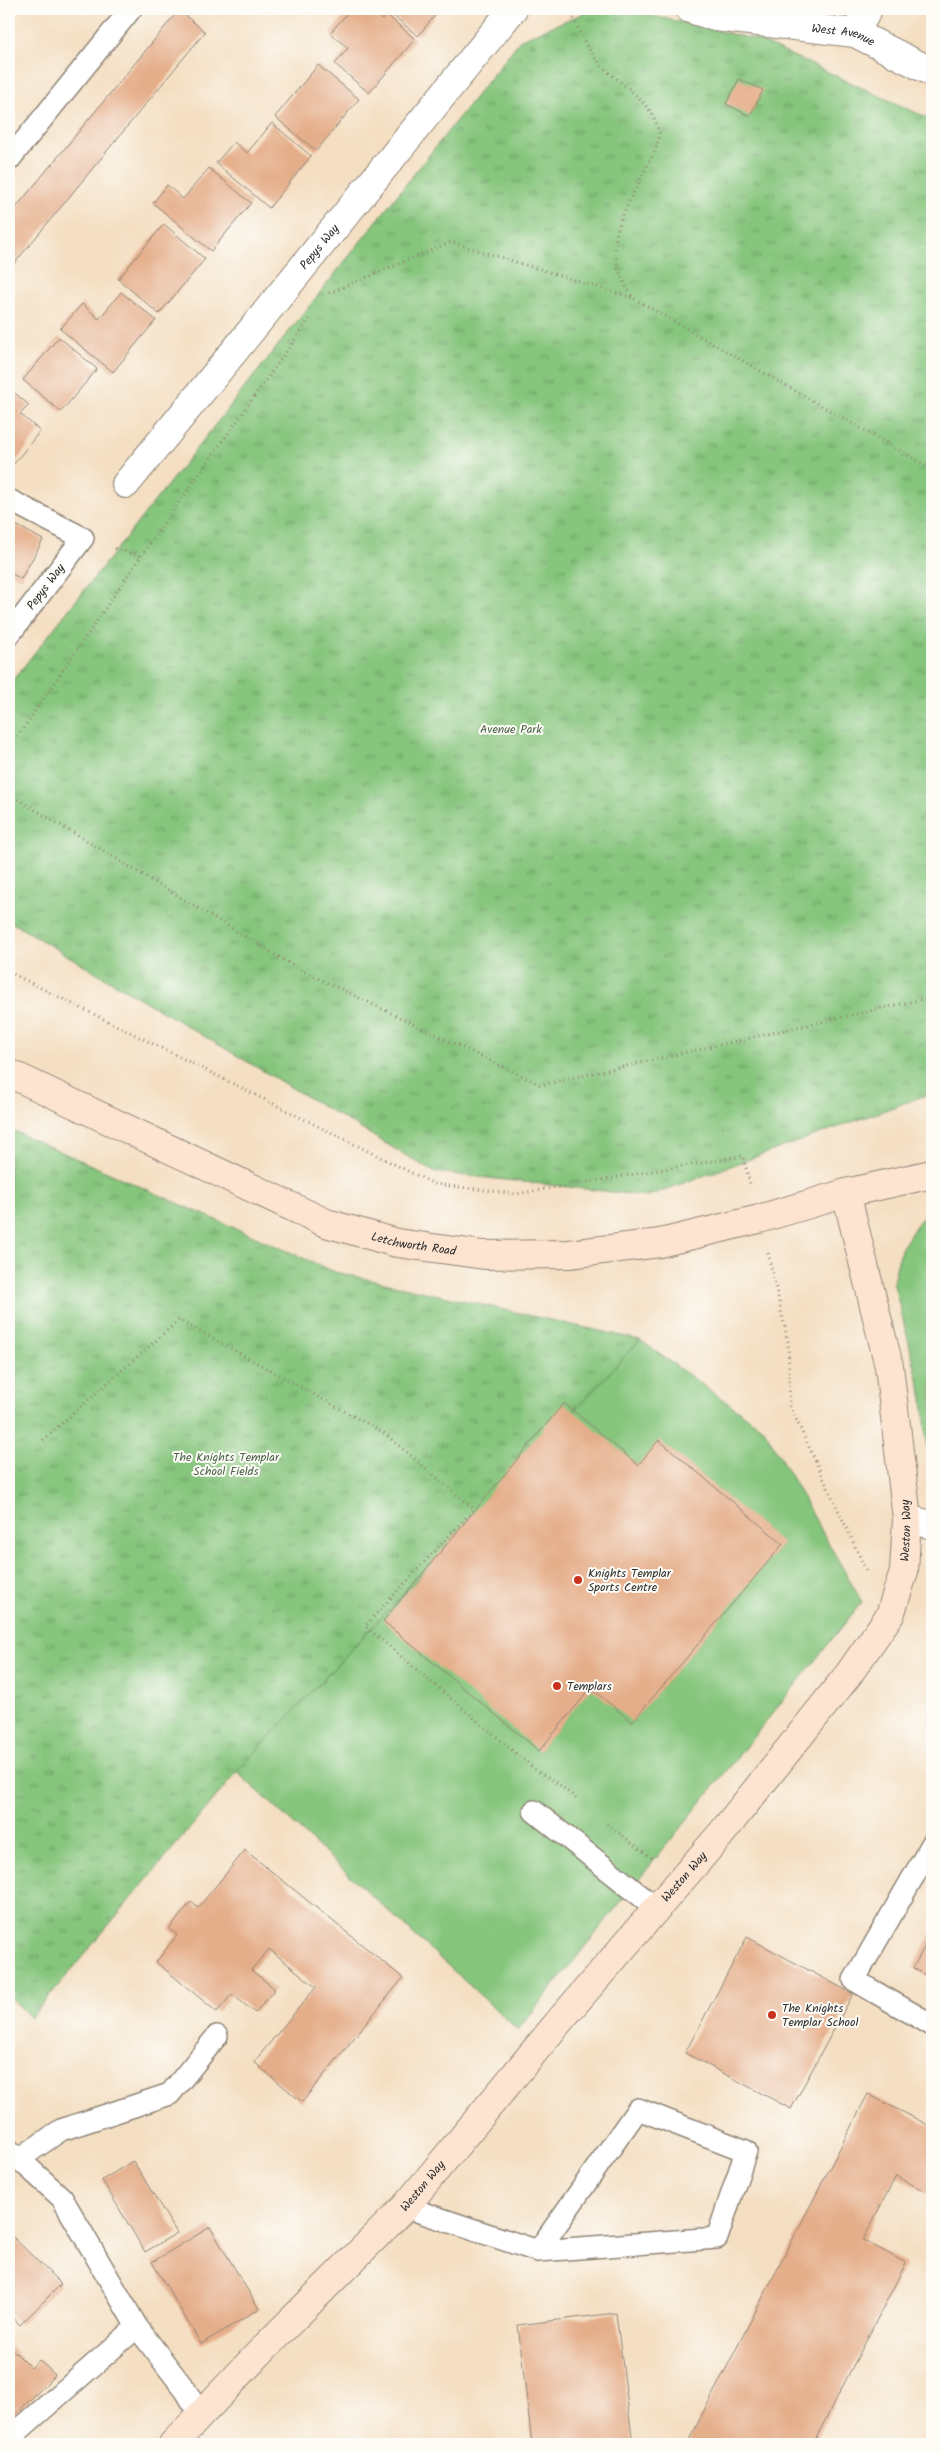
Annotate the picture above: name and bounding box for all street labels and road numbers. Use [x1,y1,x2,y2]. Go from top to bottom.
street label: West Avenue [811,19,879,51]
street label: Pepys Way [295,220,344,274]
street label: Pepys Way [22,559,70,614]
street label: Letchworth Road [369,1227,458,1261]
street label: Weston Way [895,1498,917,1562]
street label: Weston Way [657,1847,712,1906]
street label: Weston Way [395,2156,450,2216]

